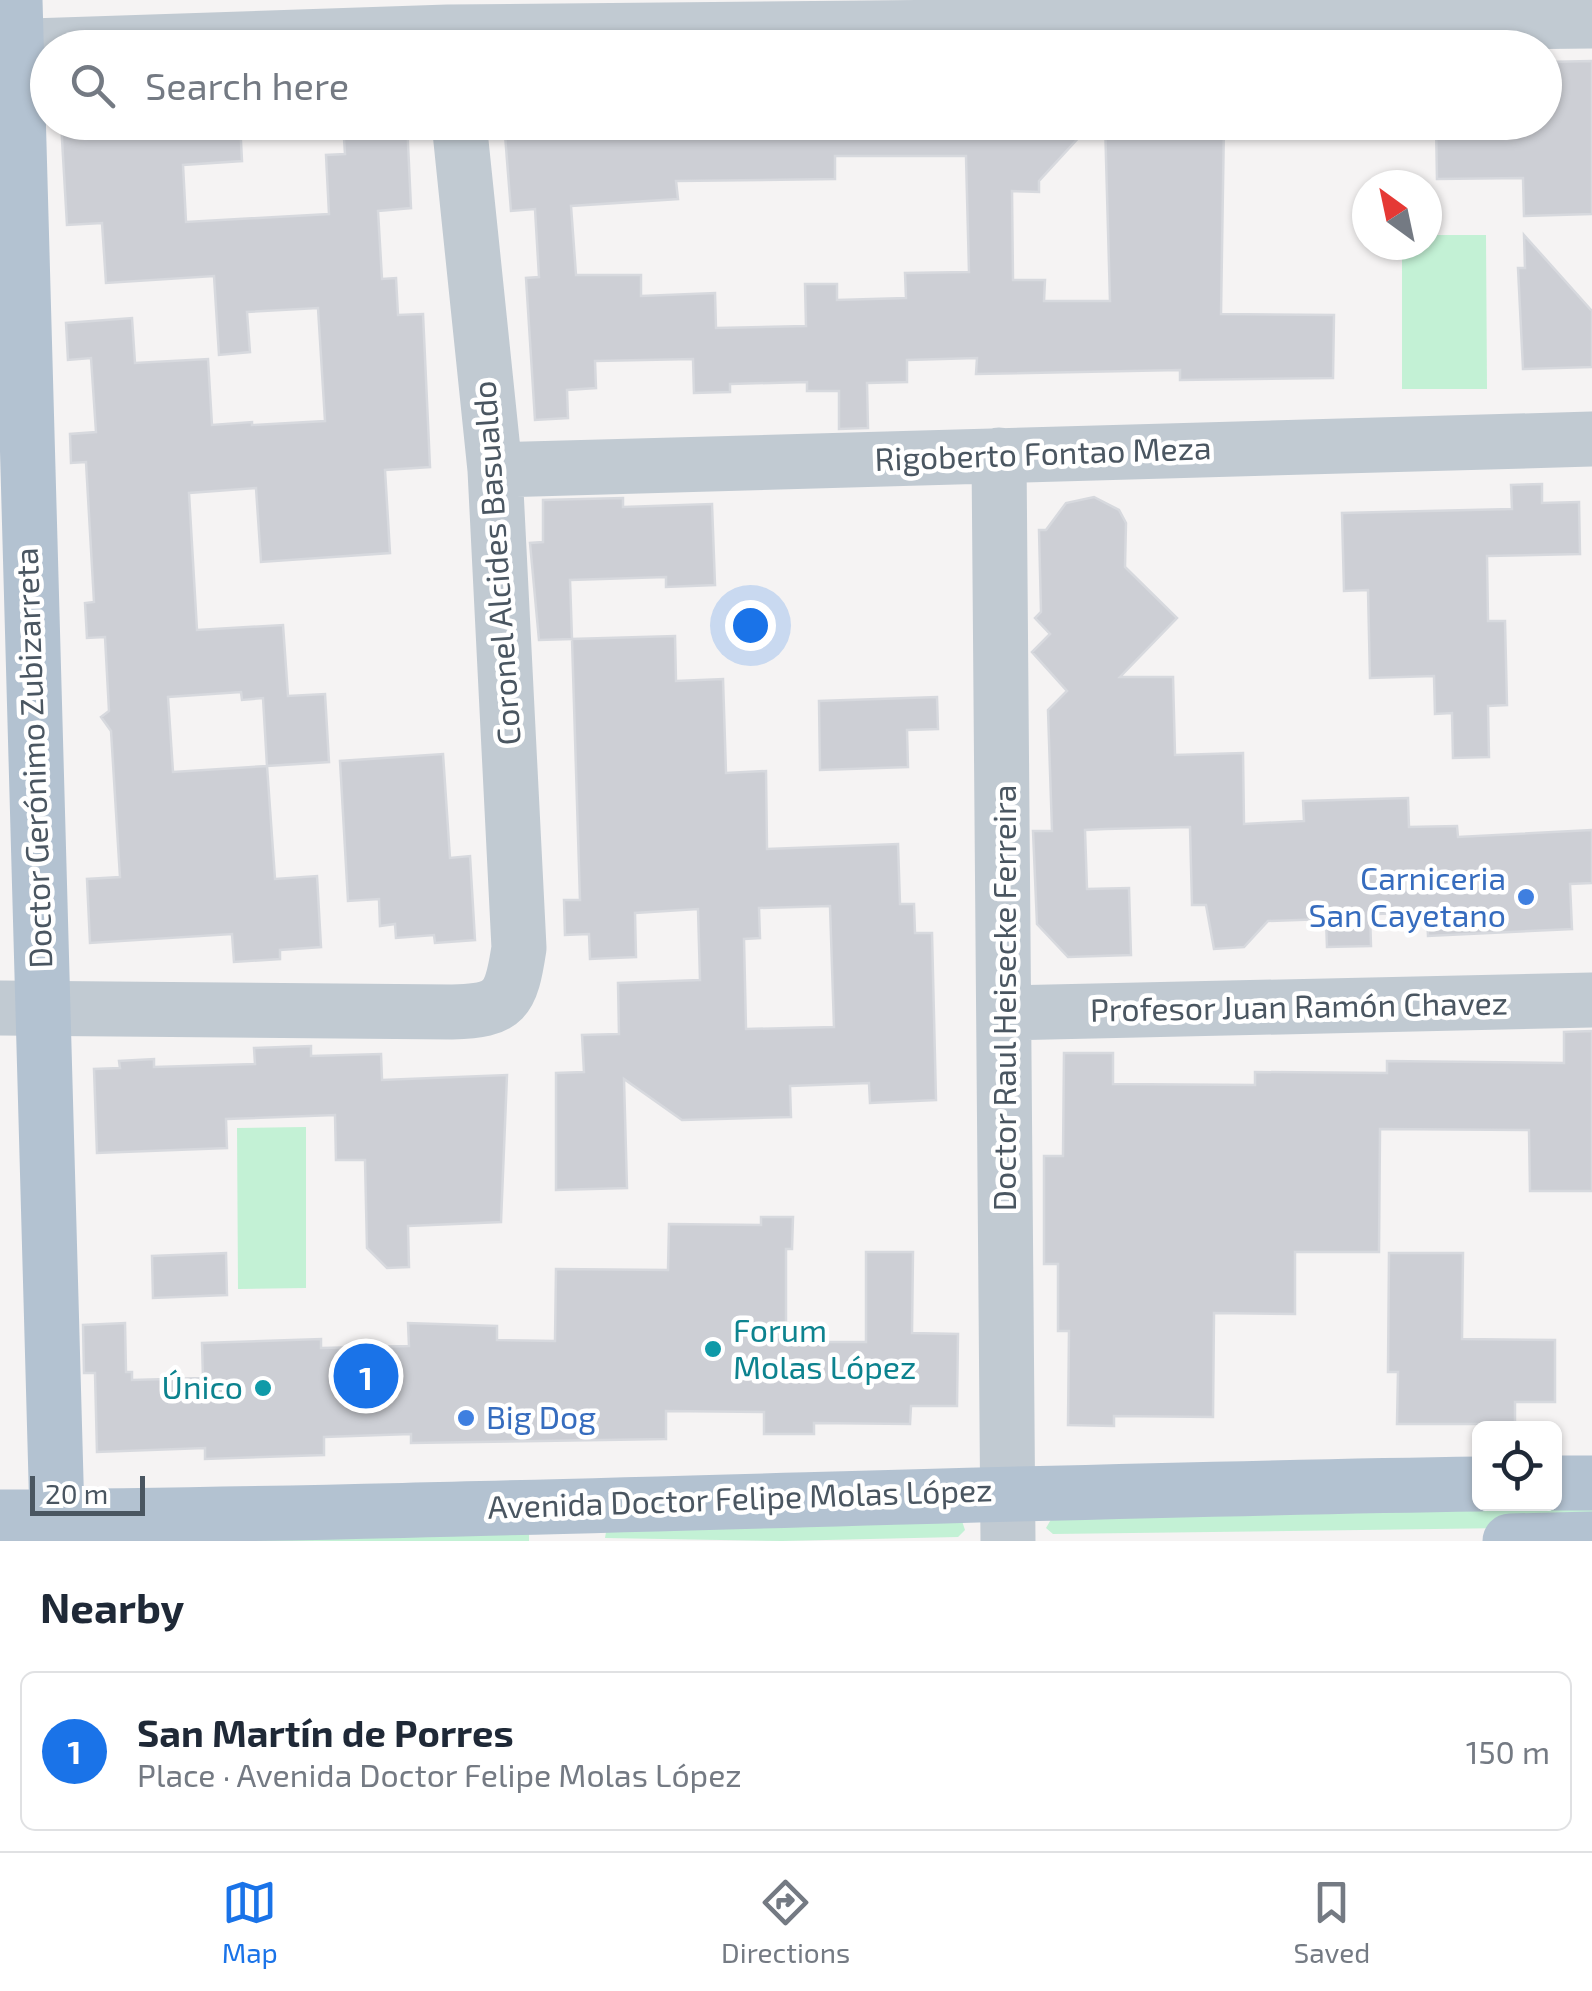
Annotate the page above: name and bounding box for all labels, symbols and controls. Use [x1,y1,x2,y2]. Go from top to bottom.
search box [30,30,1562,140]
icon: search [65,58,120,113]
text: Search here [145,62,349,108]
north arrow [1352,170,1442,260]
street label: Coronel Alcides Basualdo [463,380,527,747]
street label: Rigoberto Fontao Meza [874,427,1212,477]
street label: Doctor Gerónimo Zubizarreta [6,547,58,969]
your location [725,600,776,651]
street label: Doctor Raul Heisecke Ferreira [984,785,1022,1211]
place label: Carniceria San Cayetano [1308,858,1506,933]
marker: Carniceria San Cayetano [1515,886,1537,908]
street label: Profesor Juan Ramón Chavez [1090,982,1508,1028]
place label: Forum Molas López [733,1310,916,1385]
pin: 1 [334,1338,398,1414]
marker: Forum Molas López [702,1338,724,1360]
place label: Único [162,1367,243,1405]
marker: Único [252,1377,274,1399]
place label: Big Dog [486,1397,596,1435]
marker: Big Dog [455,1407,477,1429]
map controls [1472,1421,1562,1511]
button: locate [1472,1421,1562,1511]
street label: Avenida Doctor Felipe Molas López [487,1469,993,1525]
scale bar [30,1471,145,1516]
text: 20 m [45,1476,108,1510]
text: Nearby [40,1581,184,1631]
text: San Martín de Porres [137,1709,514,1755]
text: 1 [68,1732,81,1770]
text: 150 m [1466,1732,1550,1770]
text: Place · Avenida Doctor Felipe Molas López [137,1755,742,1793]
tab: Map [222,1875,278,1969]
tab: Directions [721,1875,850,1969]
tab: Saved [1294,1875,1370,1969]

